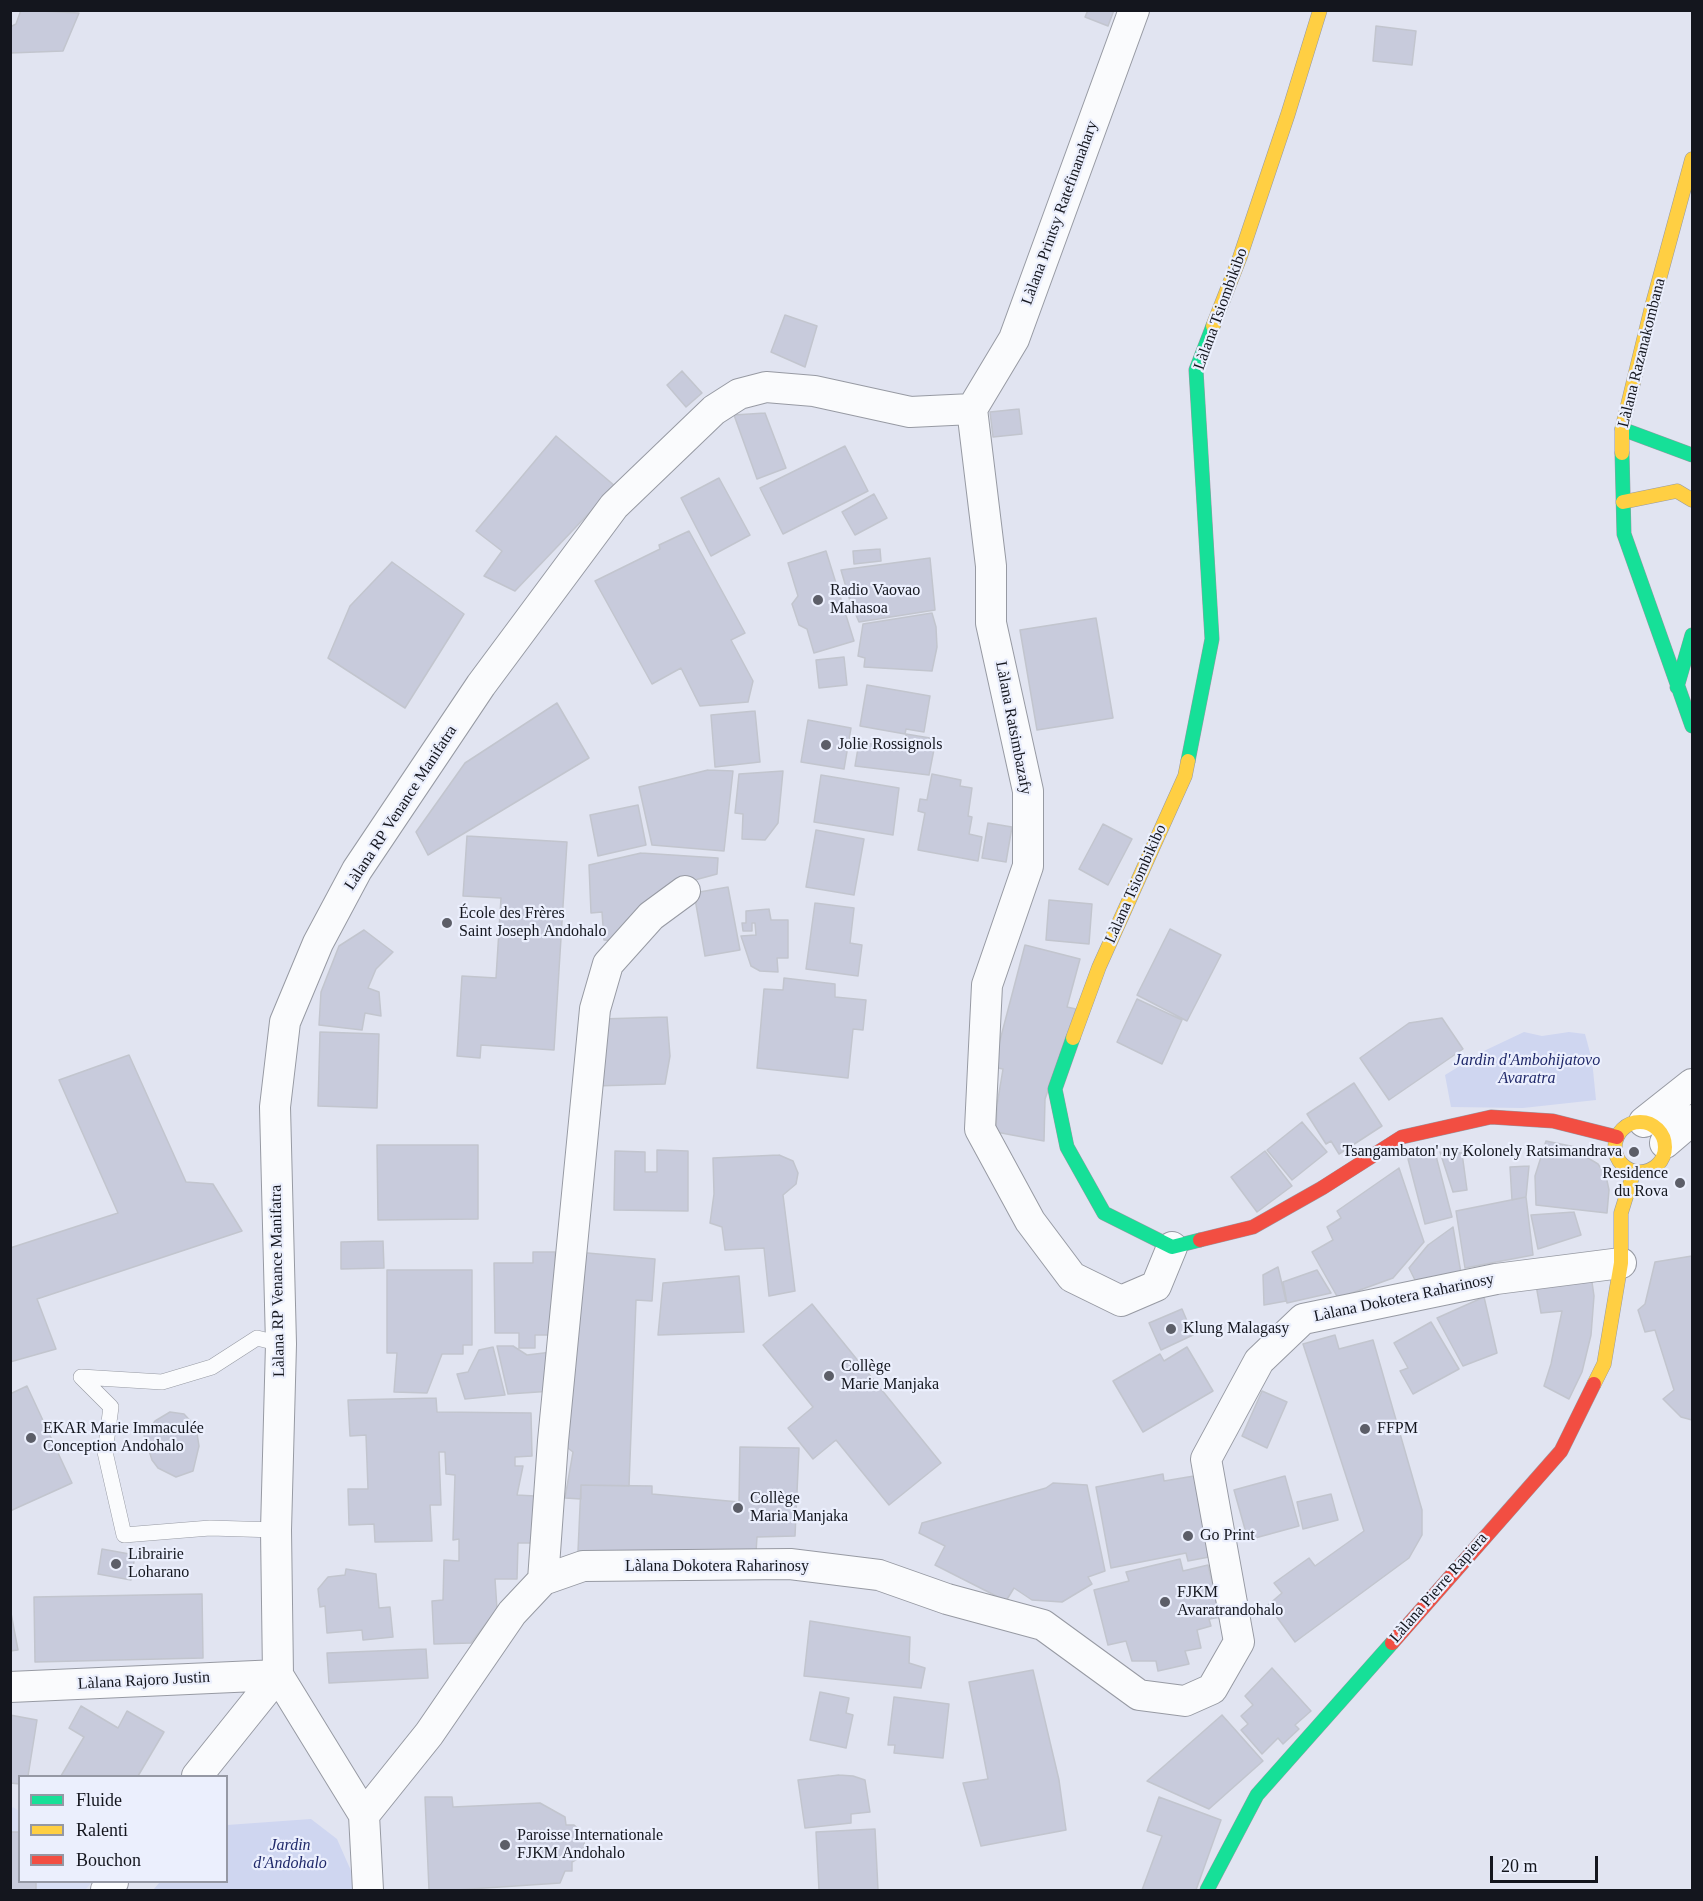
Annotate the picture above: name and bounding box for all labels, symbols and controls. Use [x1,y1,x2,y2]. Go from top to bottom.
street label: Làlana Printsy Ratefinanahary [1018,118,1102,308]
street label: Làlana Tsiombikibo [1190,245,1252,373]
street label: Làlana Razanakombana [1614,276,1670,430]
place label: Radio Vaovao Mahasoa [830,581,920,619]
marker: Radio Vaovao Mahasoa [811,593,825,607]
street label: Làlana Ratsimbazafy [991,660,1035,796]
street label: Làlana RP Venance Manifatra [341,722,461,894]
place label: Jolie Rossignols [838,735,942,755]
marker: Jolie Rossignols [819,738,833,752]
street label: Làlana Tsiombikibo [1101,822,1171,946]
place label: École des Frères Saint Joseph Andohalo [459,904,607,942]
marker: École des Frères Saint Joseph Andohalo [440,916,454,930]
park label: Jardin d'Ambohijatovo Avaratra [1454,1051,1600,1089]
place label: Tsangambaton' ny Kolonely Ratsimandrava [1343,1142,1622,1162]
marker: Tsangambaton' ny Kolonely Ratsimandrava [1627,1145,1641,1159]
place label: Residence du Rova [1602,1164,1668,1202]
marker: Residence du Rova [1673,1176,1687,1190]
street label: Làlana RP Venance Manifatra [267,1185,289,1377]
street label: Làlana Dokotera Raharinosy [1312,1269,1496,1327]
place label: Klung Malagasy [1183,1319,1289,1339]
marker: Klung Malagasy [1164,1322,1178,1336]
place label: Collège Marie Manjaka [841,1357,939,1395]
marker: Collège Marie Manjaka [822,1369,836,1383]
place label: EKAR Marie Immaculée Conception Andohalo [43,1419,204,1457]
place label: FFPM [1377,1419,1418,1439]
marker: FFPM [1358,1422,1372,1436]
marker: EKAR Marie Immaculée Conception Andohalo [24,1431,38,1445]
place label: Collège Maria Manjaka [750,1489,848,1527]
marker: Collège Maria Manjaka [731,1501,745,1515]
place label: Go Print [1200,1526,1255,1546]
marker: Go Print [1181,1529,1195,1543]
street label: Làlana Pierre Rapiera [1386,1529,1492,1647]
place label: Librairie Loharano [128,1545,189,1583]
marker: Librairie Loharano [109,1557,123,1571]
street label: Làlana Dokotera Raharinosy [625,1557,809,1577]
place label: FJKM Avaratrandohalo [1177,1583,1283,1621]
marker: FJKM Avaratrandohalo [1158,1595,1172,1609]
street label: Làlana Rajoro Justin [77,1668,211,1694]
legend [18,1775,228,1883]
text: Fluide [76,1790,122,1810]
text: Ralenti [76,1820,128,1840]
place label: Paroisse Internationale FJKM Andohalo [517,1826,663,1864]
park label: Jardin d'Andohalo [253,1836,327,1874]
marker: Paroisse Internationale FJKM Andohalo [498,1838,512,1852]
scale bar [1493,1844,1601,1882]
text: Bouchon [76,1850,141,1870]
text: 20 m [1501,1856,1538,1876]

